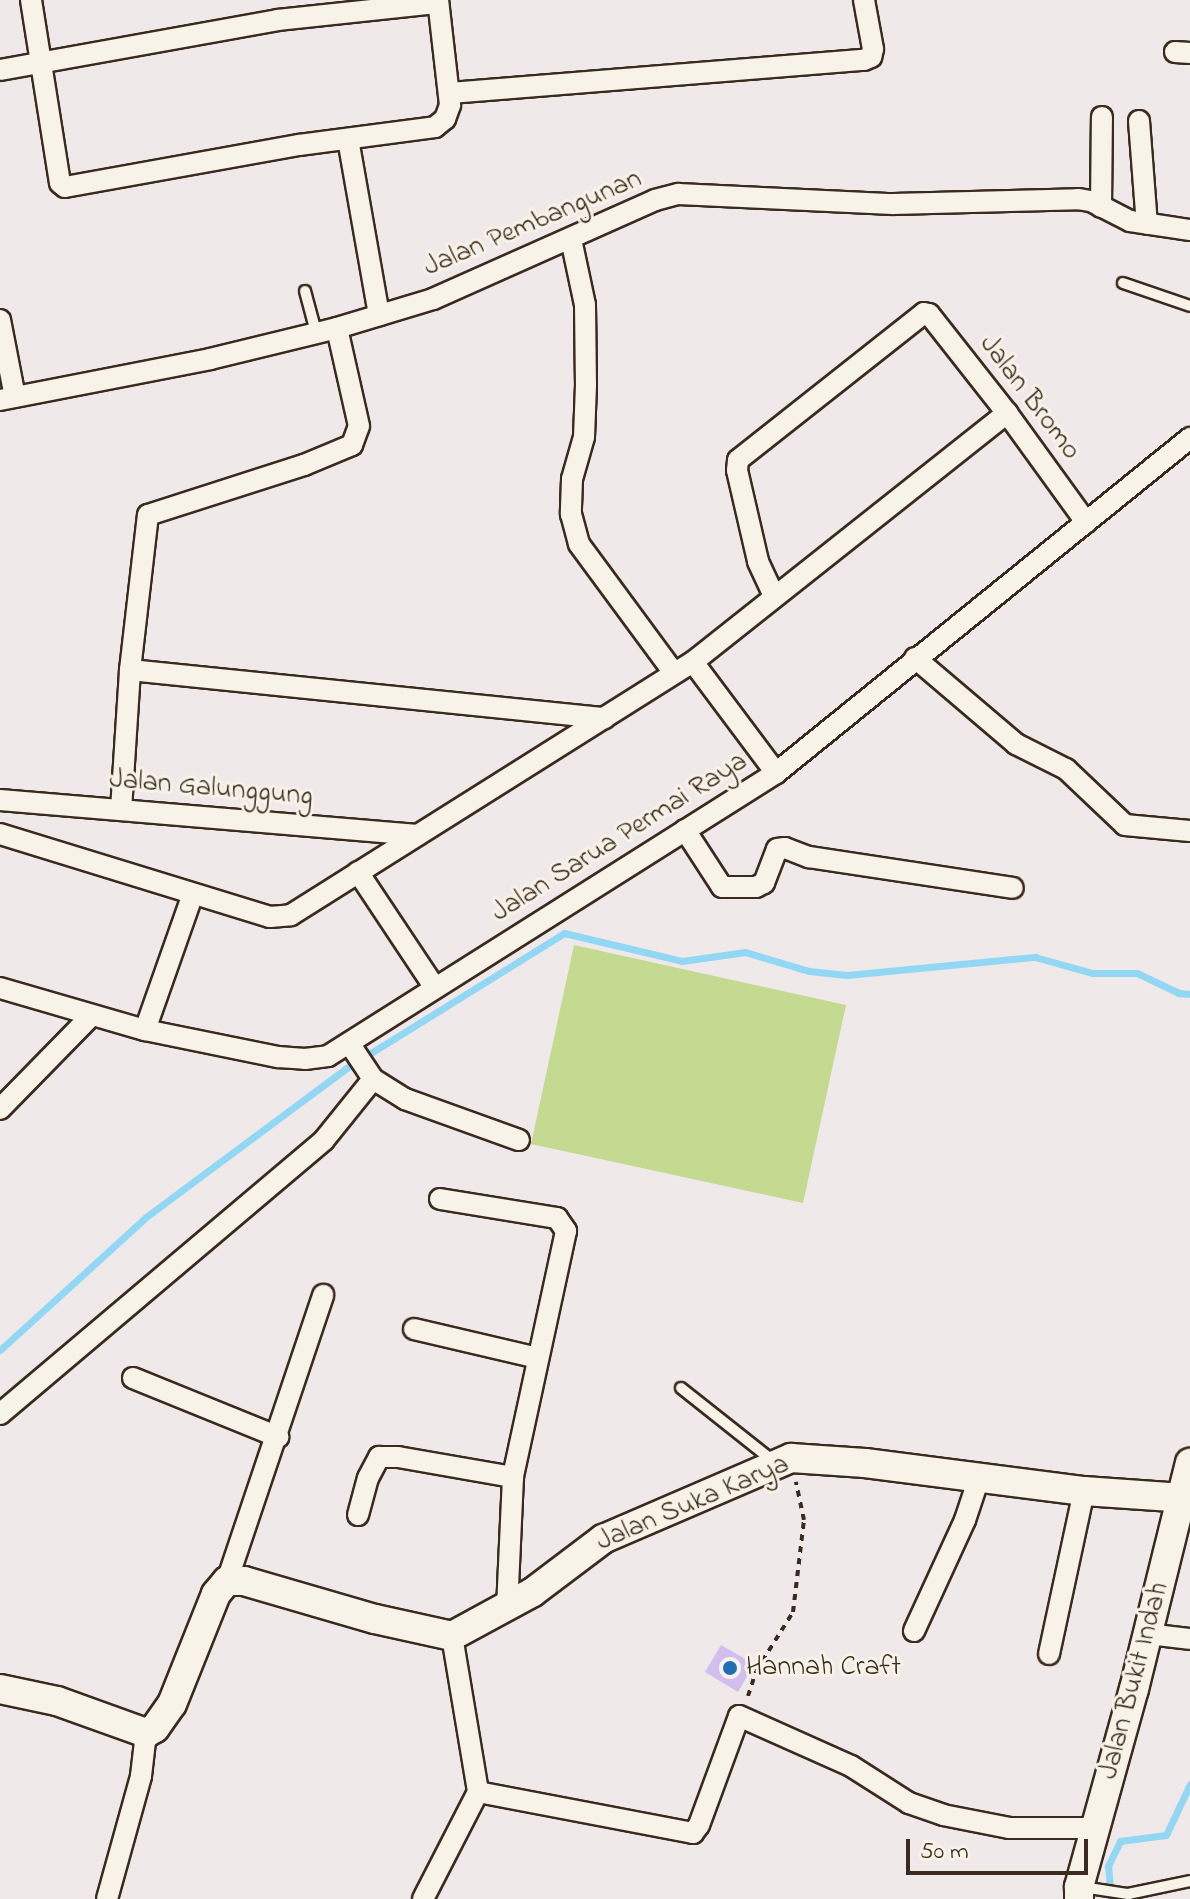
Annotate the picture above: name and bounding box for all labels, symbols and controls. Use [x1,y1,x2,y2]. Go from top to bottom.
street label: Jalan Pembangunan [419,163,647,285]
street label: Jalan Bromo [971,329,1087,467]
street label: Jalan Sarua Permai Raya [486,746,754,930]
street label: Jalan Galunggung [108,763,314,815]
street label: Jalan Suka Karya [592,1448,794,1560]
street label: Jalan Bukit Indah [1093,1579,1177,1783]
place label: Hannah Craft [746,1651,901,1685]
marker: Hannah Craft [721,1659,739,1677]
scale bar [910,1823,1092,1873]
text: 50 m [920,1835,969,1870]

